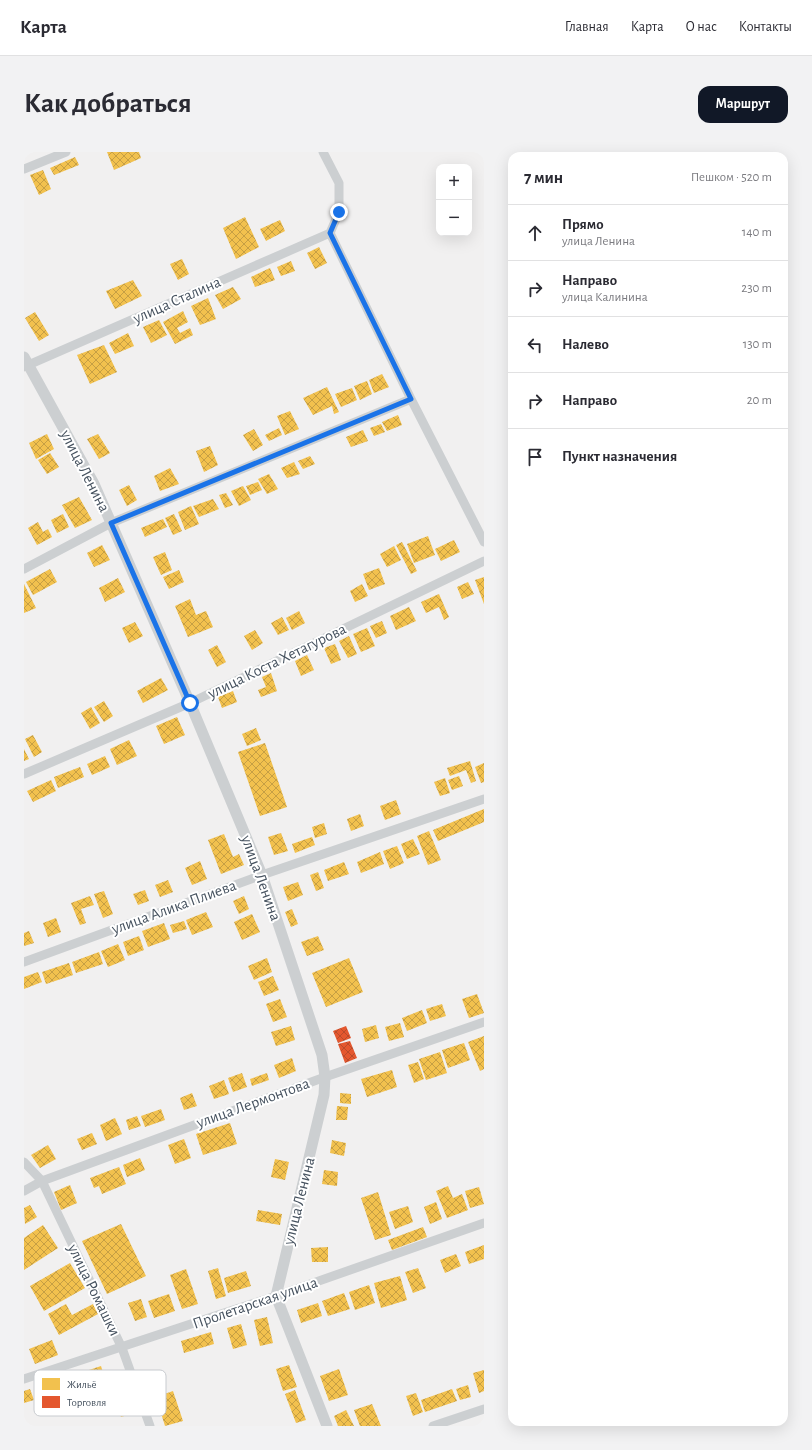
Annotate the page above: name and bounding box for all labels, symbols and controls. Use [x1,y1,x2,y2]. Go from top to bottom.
text: Карта [20,18,67,37]
text: Главная [565,20,609,34]
text: Карта [631,20,664,34]
text: О нас [686,20,717,34]
text: Контакты [739,20,792,34]
button: Маршрут [698,86,788,123]
text: Как добраться [24,90,192,118]
map controls [436,164,472,236]
button: + [436,164,472,200]
text: 7 мин [524,169,563,186]
text: Пешком · 520 m [691,171,772,184]
button: − [436,200,472,236]
route end [330,203,348,221]
text: Прямо [562,217,604,232]
icon: ahead [524,222,546,244]
text: 140 m [742,226,772,239]
text: улица Ленина [562,235,635,248]
text: Направо [562,273,617,288]
street label: улица Сталина [130,274,224,328]
icon: right [524,278,546,300]
text: 230 m [741,282,772,295]
text: улица Калинина [562,291,648,304]
icon: left [524,334,546,356]
text: Налево [562,337,609,352]
text: 130 m [743,338,772,351]
icon: right [524,390,546,412]
text: Направо [562,393,617,408]
text: 20 m [747,394,772,407]
street label: улица Ленина [56,426,113,515]
icon: arrive [524,446,546,468]
text: Пункт назначения [562,449,677,464]
street label: улица Коста Хетагурова [204,621,349,703]
route start [181,694,199,712]
street label: улица Ленина [237,832,284,923]
street label: улица Алика Плиева [109,877,239,938]
street label: улица Лермонтова [193,1075,312,1132]
street label: улица Ленина [280,1155,319,1248]
street label: улица Ромашки [64,1241,123,1339]
street label: Пролетарская улица [190,1274,320,1333]
legend [34,1370,166,1416]
text: Жильё [67,1379,97,1390]
text: Торговля [67,1397,106,1408]

